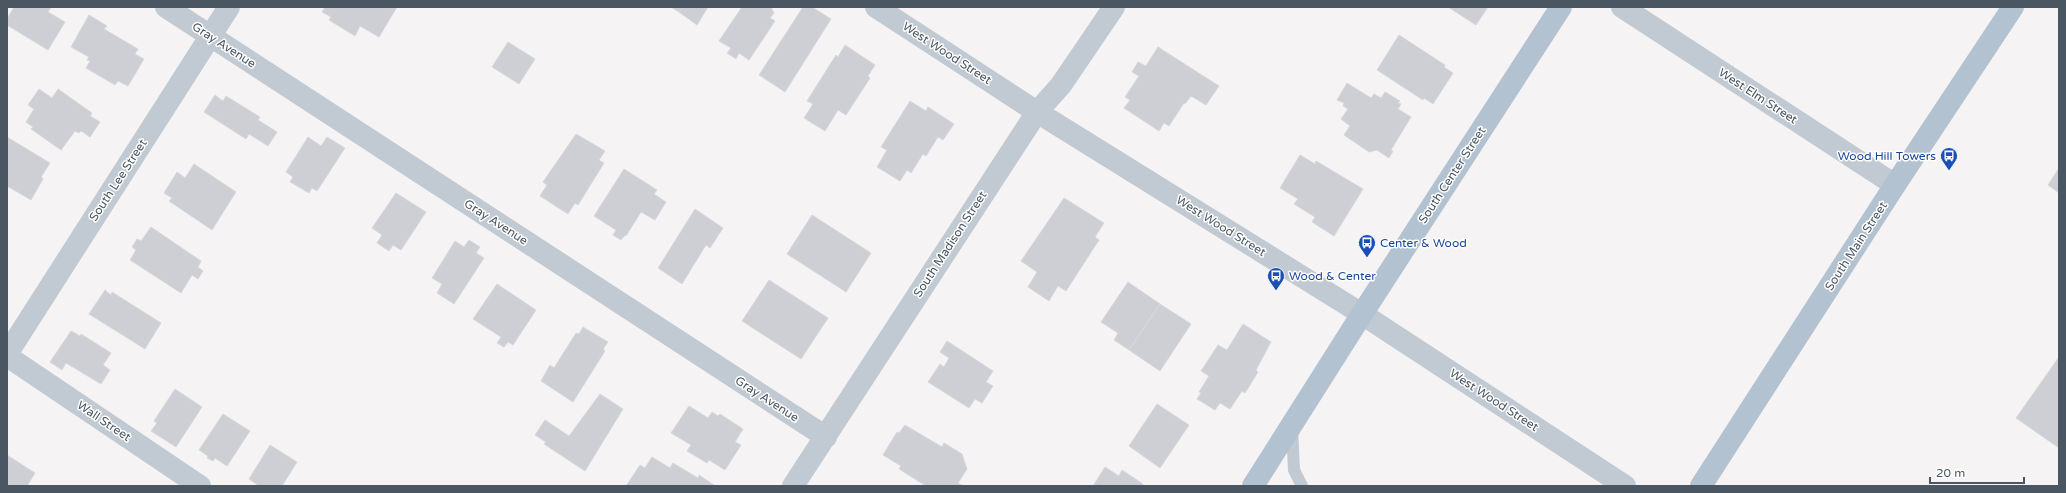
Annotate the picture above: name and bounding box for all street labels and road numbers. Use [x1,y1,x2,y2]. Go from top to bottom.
street label: Gray Avenue [190,19,259,71]
street label: West Wood Street [900,19,994,87]
street label: West Elm Street [1716,65,1800,127]
street label: South Center Street [1416,124,1489,226]
street label: South Lee Street [86,136,150,224]
street label: South Madison Street [910,188,990,300]
street label: West Wood Street [1174,193,1269,259]
street label: Gray Avenue [462,196,531,248]
street label: South Main Street [1822,199,1890,293]
street label: West Wood Street [1447,366,1541,434]
street label: Gray Avenue [733,373,802,425]
street label: Wall Street [74,398,134,444]

